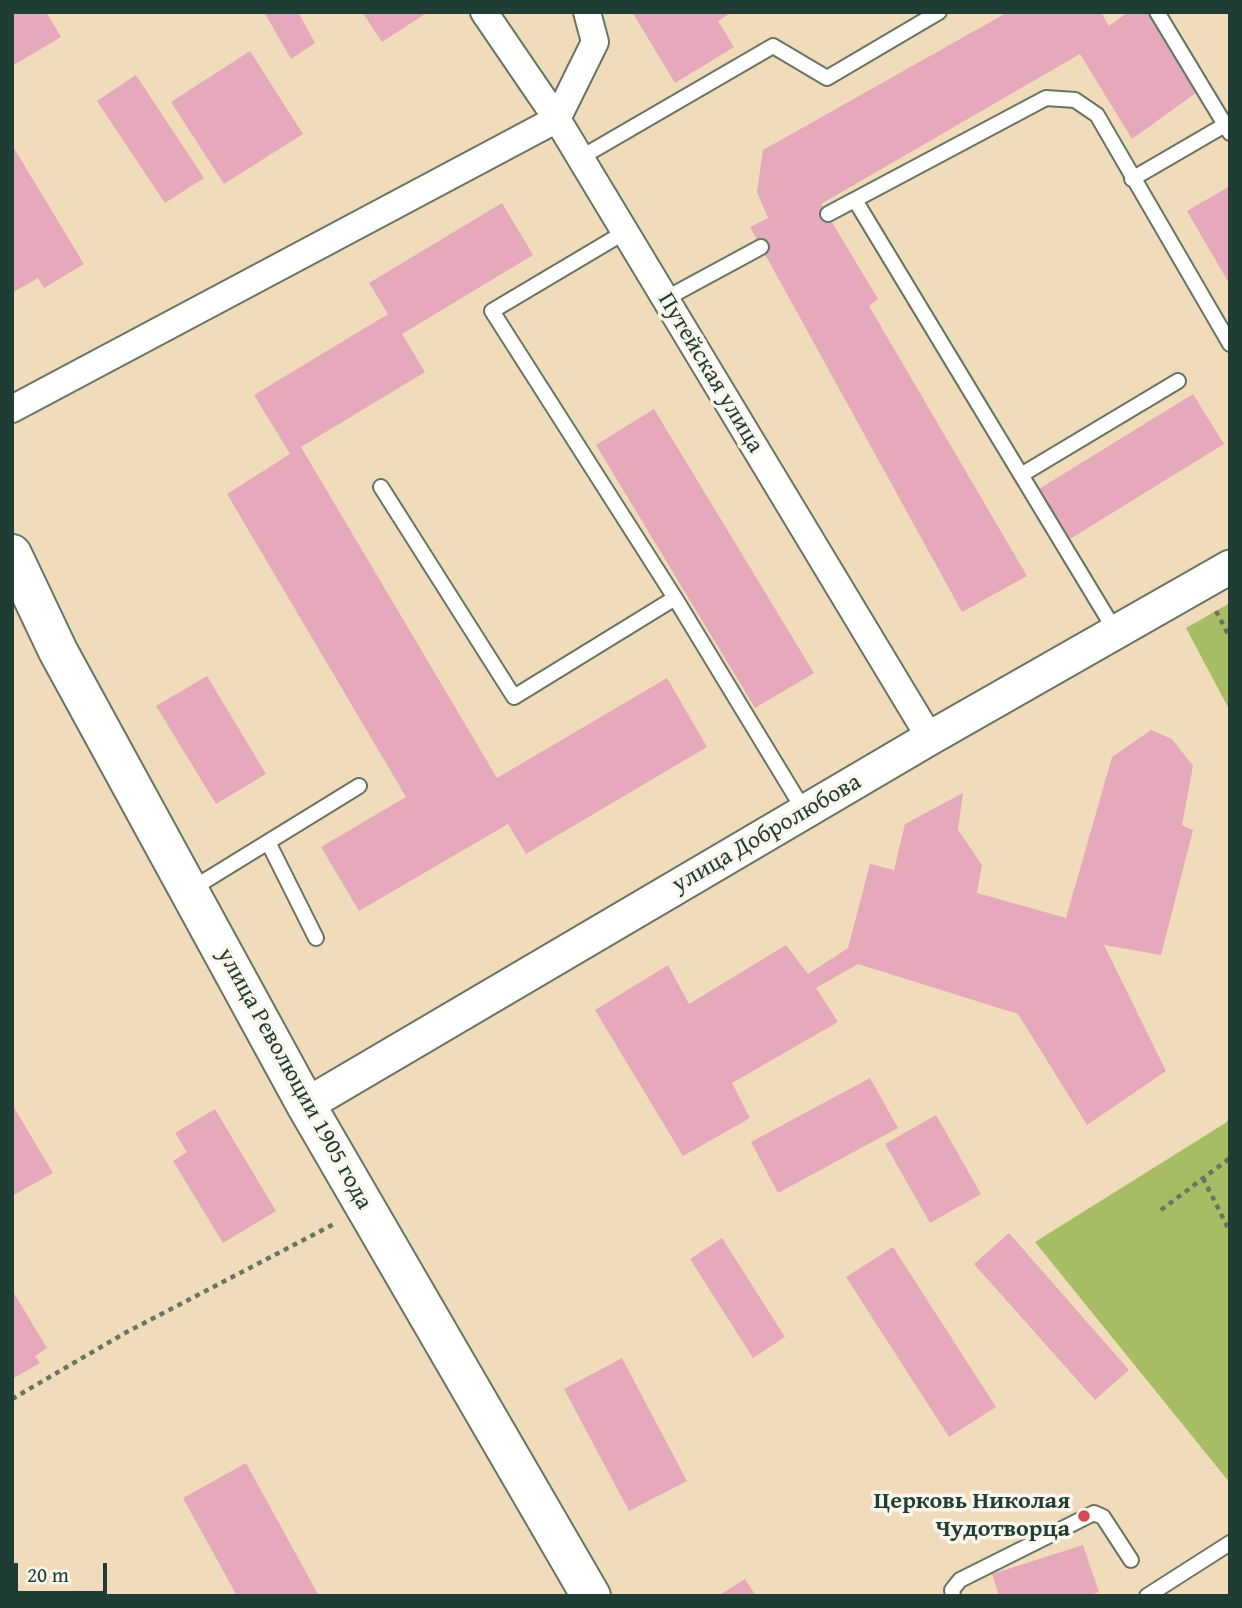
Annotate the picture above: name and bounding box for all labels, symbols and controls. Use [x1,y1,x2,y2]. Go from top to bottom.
street label: Путейская улица [651,288,769,458]
street label: улица Добролюбова [667,768,867,900]
street label: улица Революции 1905 года [210,943,378,1215]
place label: Церковь Николая Чудотворца [874,1488,1070,1544]
marker: Церковь Николая Чудотворца [1076,1508,1092,1524]
scale bar [18,1548,110,1592]
text: 20 m [27,1559,69,1590]

